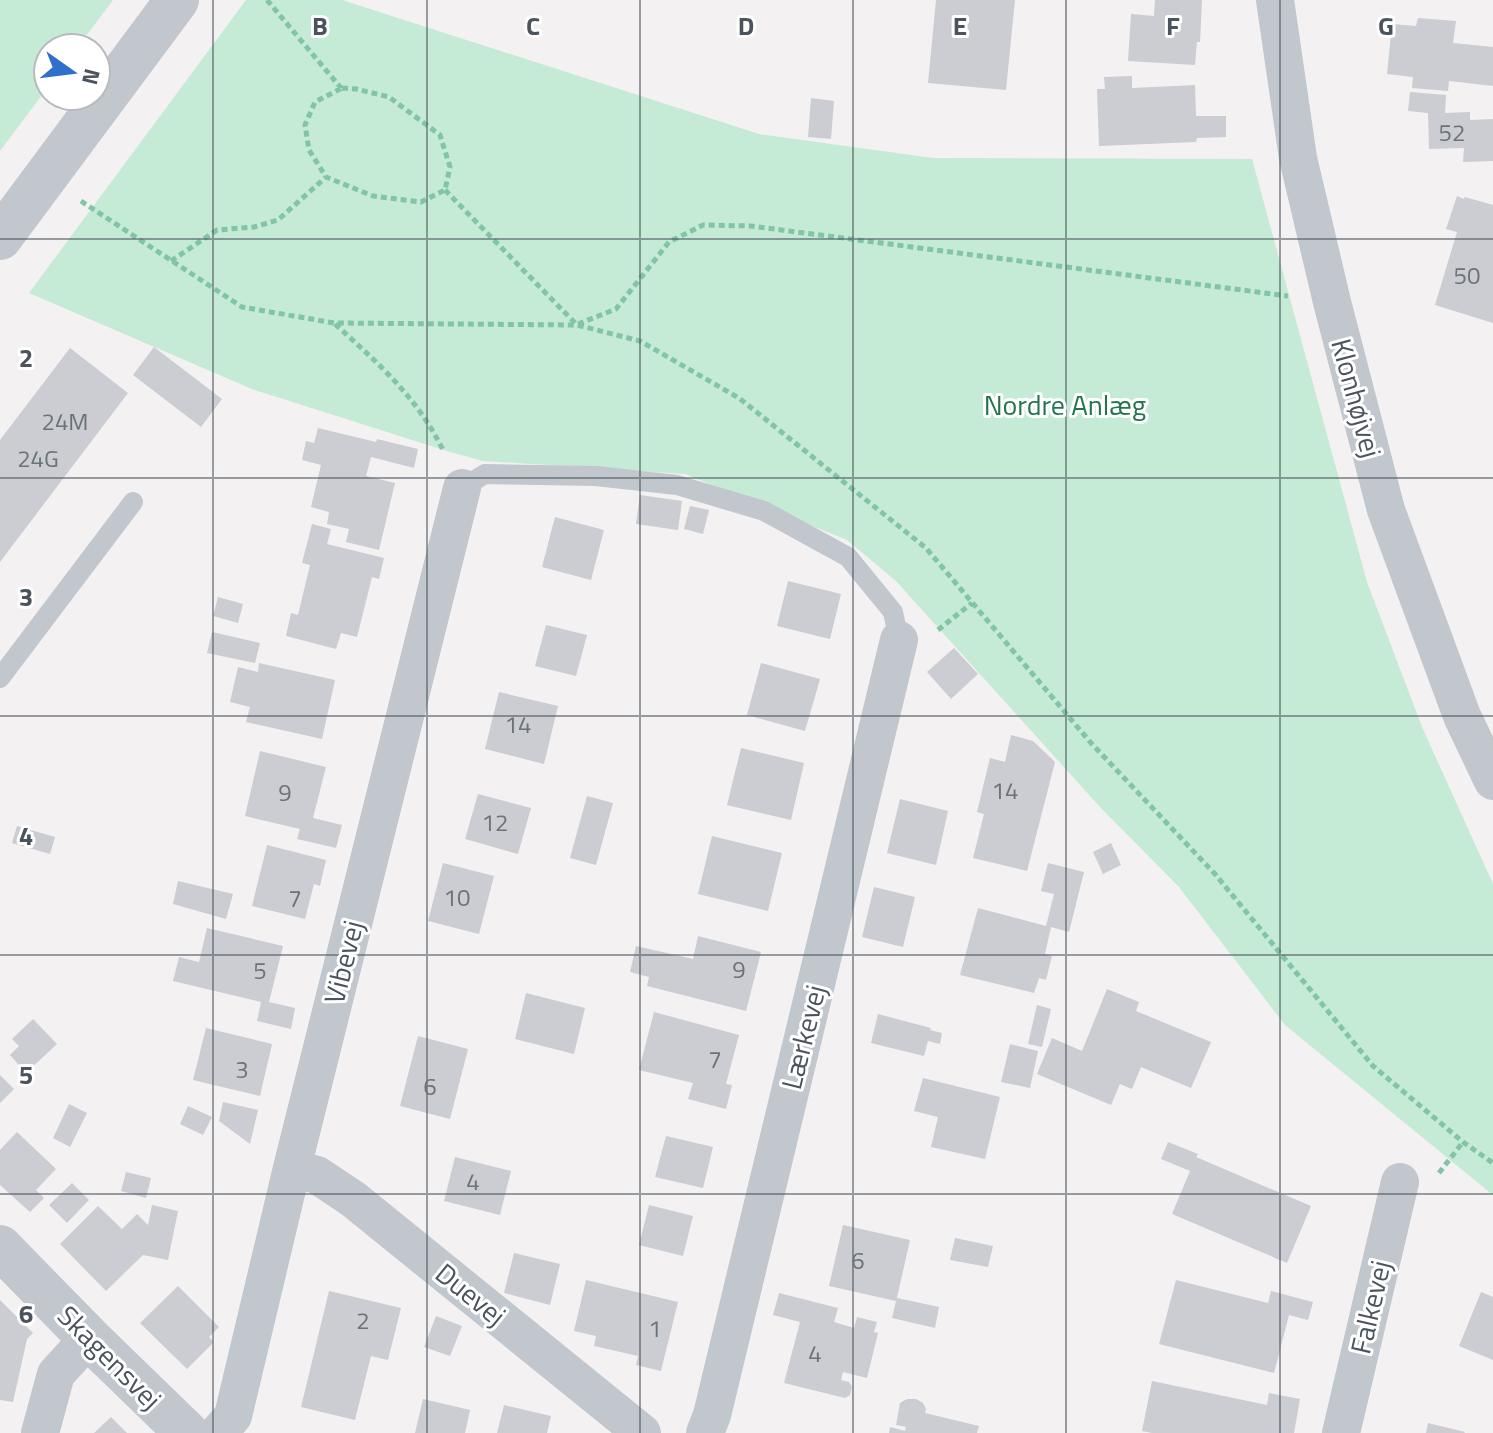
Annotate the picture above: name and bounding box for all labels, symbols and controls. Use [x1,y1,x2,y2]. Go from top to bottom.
text: B [312,6,328,45]
text: C [526,6,540,45]
text: D [738,6,754,45]
text: E [953,6,967,45]
text: F [1166,6,1180,45]
text: G [1378,6,1394,45]
north arrow [32,32,112,112]
text: N [73,65,110,88]
house number: 52 [1439,114,1465,150]
house number: 50 [1454,257,1480,293]
street label: Klonhøjvej [1320,334,1394,462]
text: 2 [19,338,33,377]
park label: Nordre Anlæg [984,383,1146,426]
house number: 24M [41,403,89,439]
house number: 24G [17,440,59,476]
text: 3 [19,577,33,616]
house number: 14 [505,706,531,742]
house number: 14 [992,772,1018,808]
house number: 9 [278,774,292,810]
house number: 12 [482,804,508,840]
text: 4 [19,816,33,855]
house number: 10 [444,879,470,915]
house number: 7 [288,880,302,916]
street label: Vibevej [312,916,374,1008]
house number: 9 [732,951,746,987]
house number: 5 [253,952,267,988]
street label: Lærkevej [769,980,837,1094]
house number: 7 [708,1041,722,1077]
house number: 3 [235,1051,249,1087]
text: 5 [19,1055,33,1094]
house number: 6 [423,1068,437,1104]
house number: 4 [466,1163,480,1199]
house number: 6 [851,1242,865,1278]
street label: Duevej [426,1252,516,1336]
street label: Falkevej [1338,1256,1402,1358]
text: 6 [19,1294,33,1333]
street label: Skagensvej [48,1295,172,1419]
house number: 2 [356,1302,370,1338]
house number: 1 [648,1310,662,1346]
house number: 4 [808,1335,822,1371]

